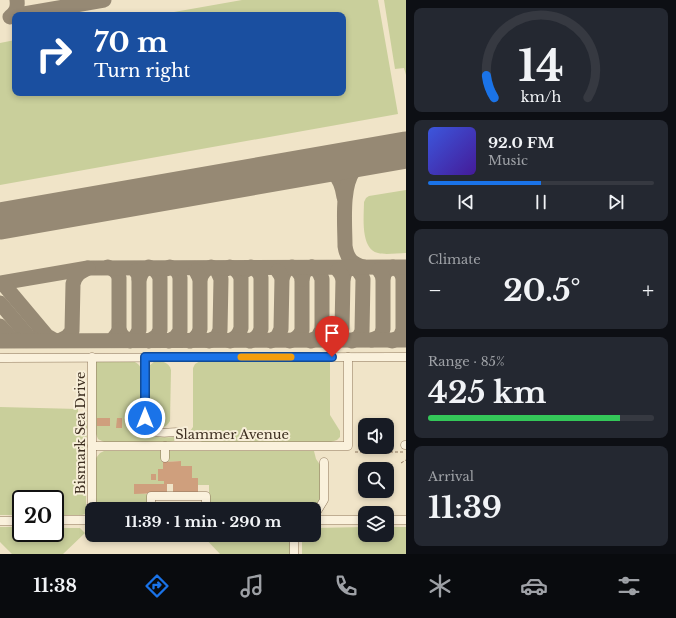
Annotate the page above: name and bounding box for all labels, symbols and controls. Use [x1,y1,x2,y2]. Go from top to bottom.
text: 70 m [94,25,168,60]
icon: right [28,28,80,80]
text: 14 [518,41,564,92]
text: Turn right [94,60,190,82]
text: km/h [521,88,561,106]
text: 92.0 FM [488,133,554,152]
text: Music [488,152,528,169]
icon: previous [455,191,477,213]
icon: pause [530,191,552,213]
icon: next [605,191,627,213]
text: Climate [428,251,481,268]
text: 20.5° [503,272,581,309]
text: − [428,277,442,304]
text: + [642,277,654,304]
pin [315,316,349,357]
icon: arrive [321,322,343,344]
text: Range · 85% [428,353,505,370]
street label: Bismark Sea Drive [72,372,89,495]
text: 425 km [428,374,546,411]
position arrow [124,397,166,439]
map controls [358,418,394,542]
button: sound [358,418,394,454]
street label: Slammer Avenue [175,426,289,443]
button: search [358,462,394,498]
text: Arrival [428,468,474,485]
text: 11:39 [428,489,502,526]
speed limit sign: 20 [12,490,64,542]
button: layers [358,506,394,542]
text: 11:39 · 1 min · 290 m [125,512,281,531]
icon: directions [143,572,171,600]
icon: music [238,572,266,600]
icon: phone [332,572,360,600]
icon: climate [426,572,454,600]
icon: car [520,572,548,600]
icon: filters [615,572,643,600]
text: 11:38 [33,575,77,597]

